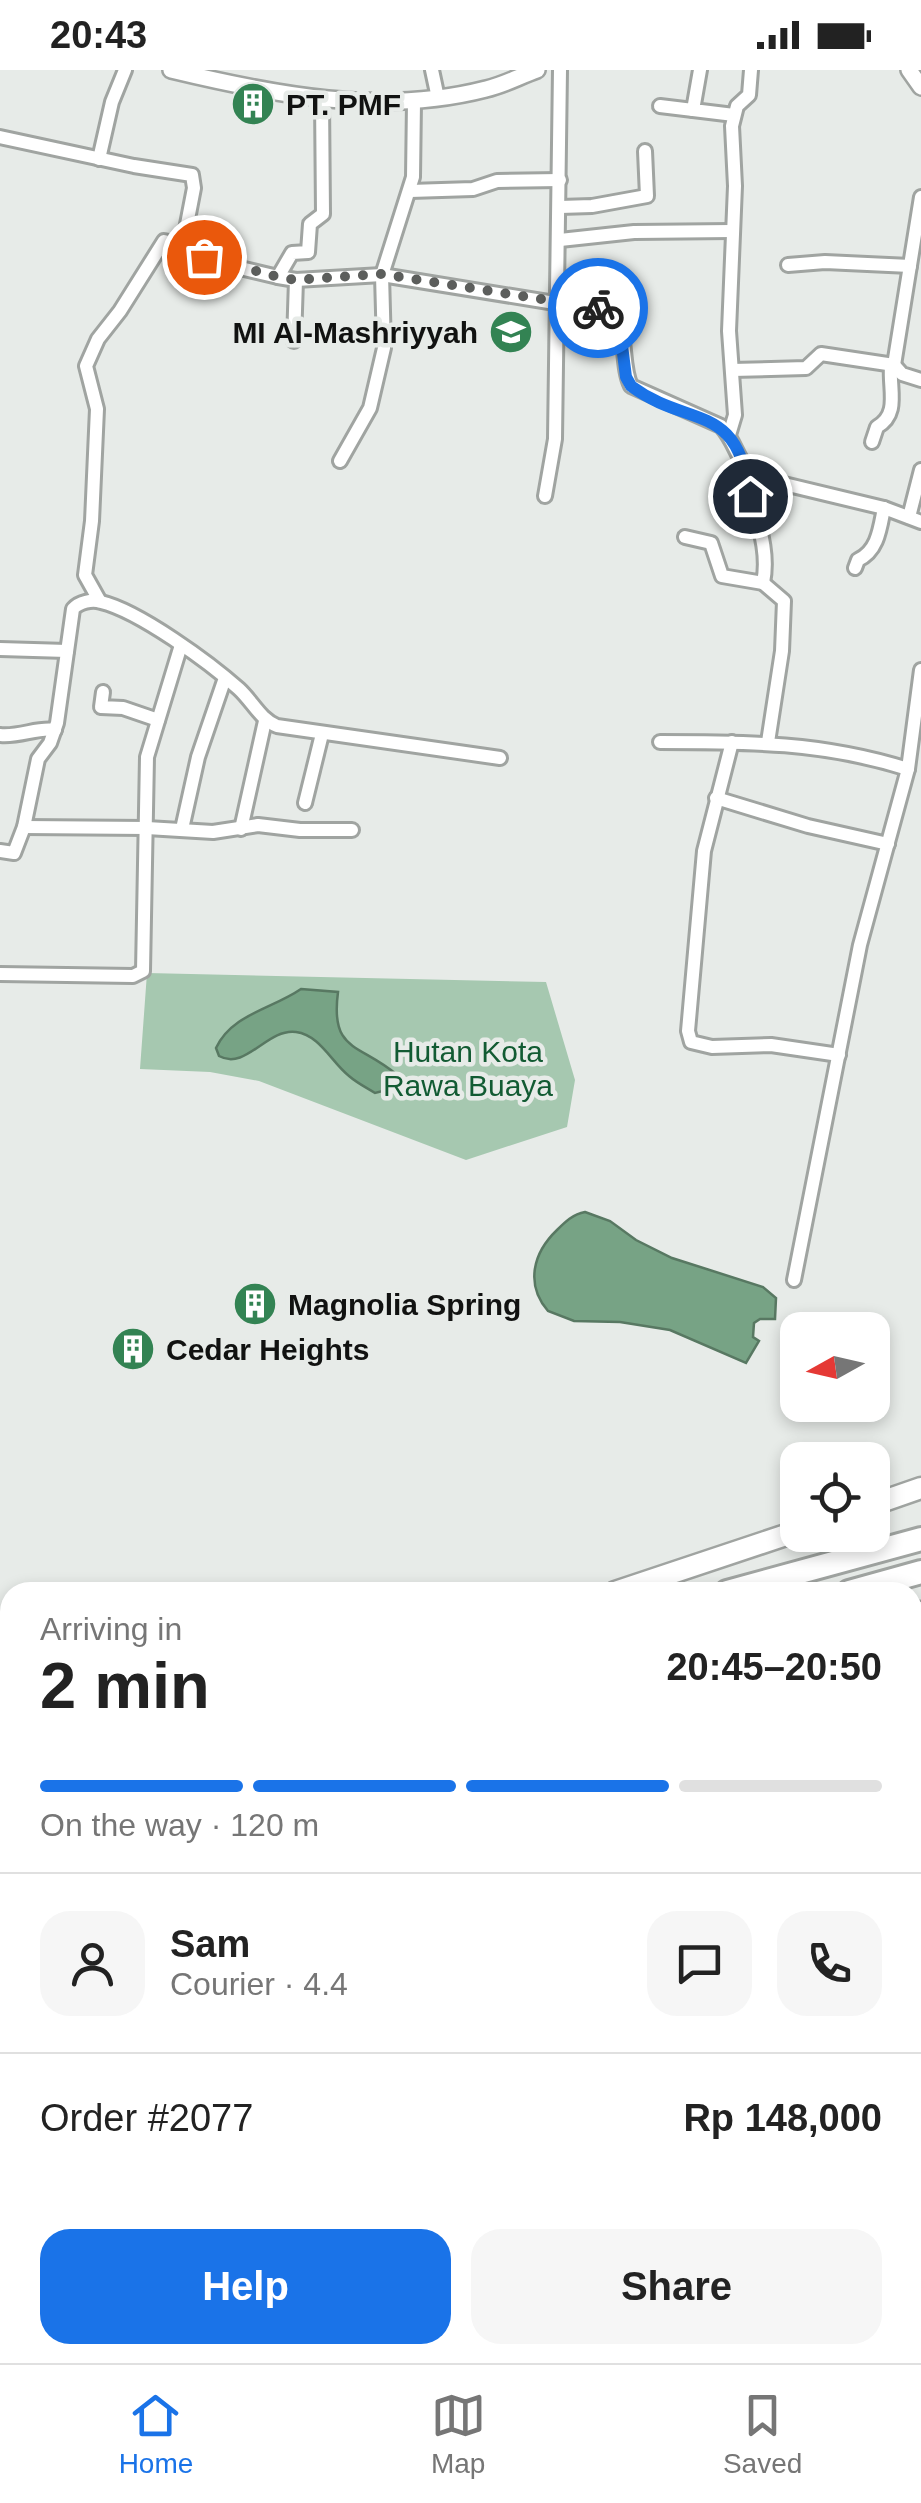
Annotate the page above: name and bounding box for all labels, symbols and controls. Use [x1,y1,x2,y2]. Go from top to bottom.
text: 20:43 [50,14,147,56]
building icon: PT. PMF [230,81,276,127]
place label: PT. PMF [286,88,401,121]
pin [162,215,247,300]
icon: bag [177,230,232,285]
courier [548,258,648,358]
icon: bike [571,281,626,336]
school or university icon: MI Al-Mashriyyah [488,309,534,355]
place label: MI Al-Mashriyyah [232,316,478,349]
pin [708,454,793,539]
icon: home [723,469,778,524]
park label: Hutan Kota Rawa Buaya [383,1035,553,1102]
building icon: Magnolia Spring [232,1281,278,1327]
place label: Magnolia Spring [288,1288,521,1321]
north arrow [780,1312,890,1422]
map controls [780,1312,890,1552]
building icon: Cedar Heights [110,1326,156,1372]
place label: Cedar Heights [166,1333,369,1366]
button: locate [780,1442,890,1552]
text: Arriving in [40,1611,182,1647]
text: 20:45–20:50 [666,1646,882,1688]
text: 2 min [40,1649,210,1722]
text: On the way · 120 m [40,1807,319,1843]
button: person [40,1911,145,2016]
button: chat [647,1911,752,2016]
button: phone [777,1911,882,2016]
text: Sam [170,1923,250,1965]
text: Courier · 4.4 [170,1966,348,2002]
text: Order #2077 [40,2097,253,2139]
text: Rp 148,000 [683,2097,882,2139]
button: Help [40,2229,451,2344]
button: Share [471,2229,882,2344]
tab: Home [119,2388,193,2480]
tab: Map [431,2388,486,2480]
tab: Saved [723,2388,802,2480]

